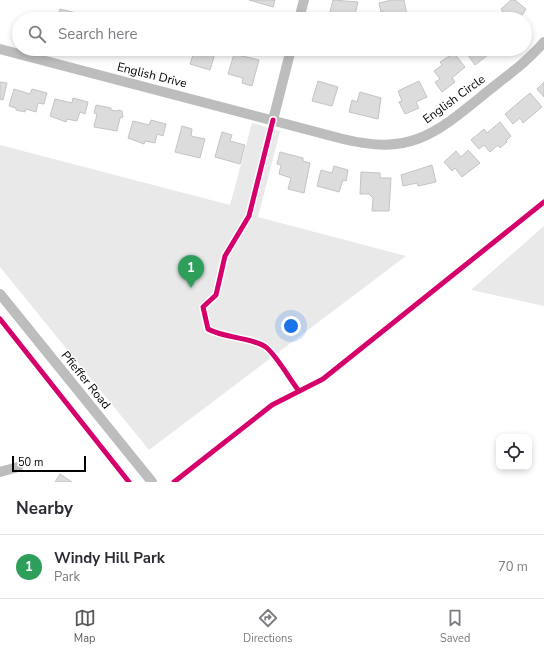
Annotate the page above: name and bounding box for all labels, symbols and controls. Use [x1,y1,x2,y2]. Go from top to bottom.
search box [12,12,532,56]
icon: search [26,23,48,45]
text: Search here [58,24,138,44]
street label: English Drive [115,59,189,91]
street label: English Circle [420,71,488,127]
pin: 1 [178,255,204,288]
your location [281,316,301,336]
street label: Pfieffer Road [58,348,114,412]
map controls [496,434,532,470]
button: locate [496,434,532,470]
scale bar [12,454,86,473]
text: 50 m [18,455,43,470]
text: Nearby [16,497,73,520]
text: Windy Hill Park [54,548,165,568]
text: 1 [25,558,33,576]
text: 70 m [498,558,528,576]
text: Park [54,568,80,586]
tab: Map [74,607,96,646]
tab: Directions [243,607,293,646]
tab: Saved [440,607,470,646]

